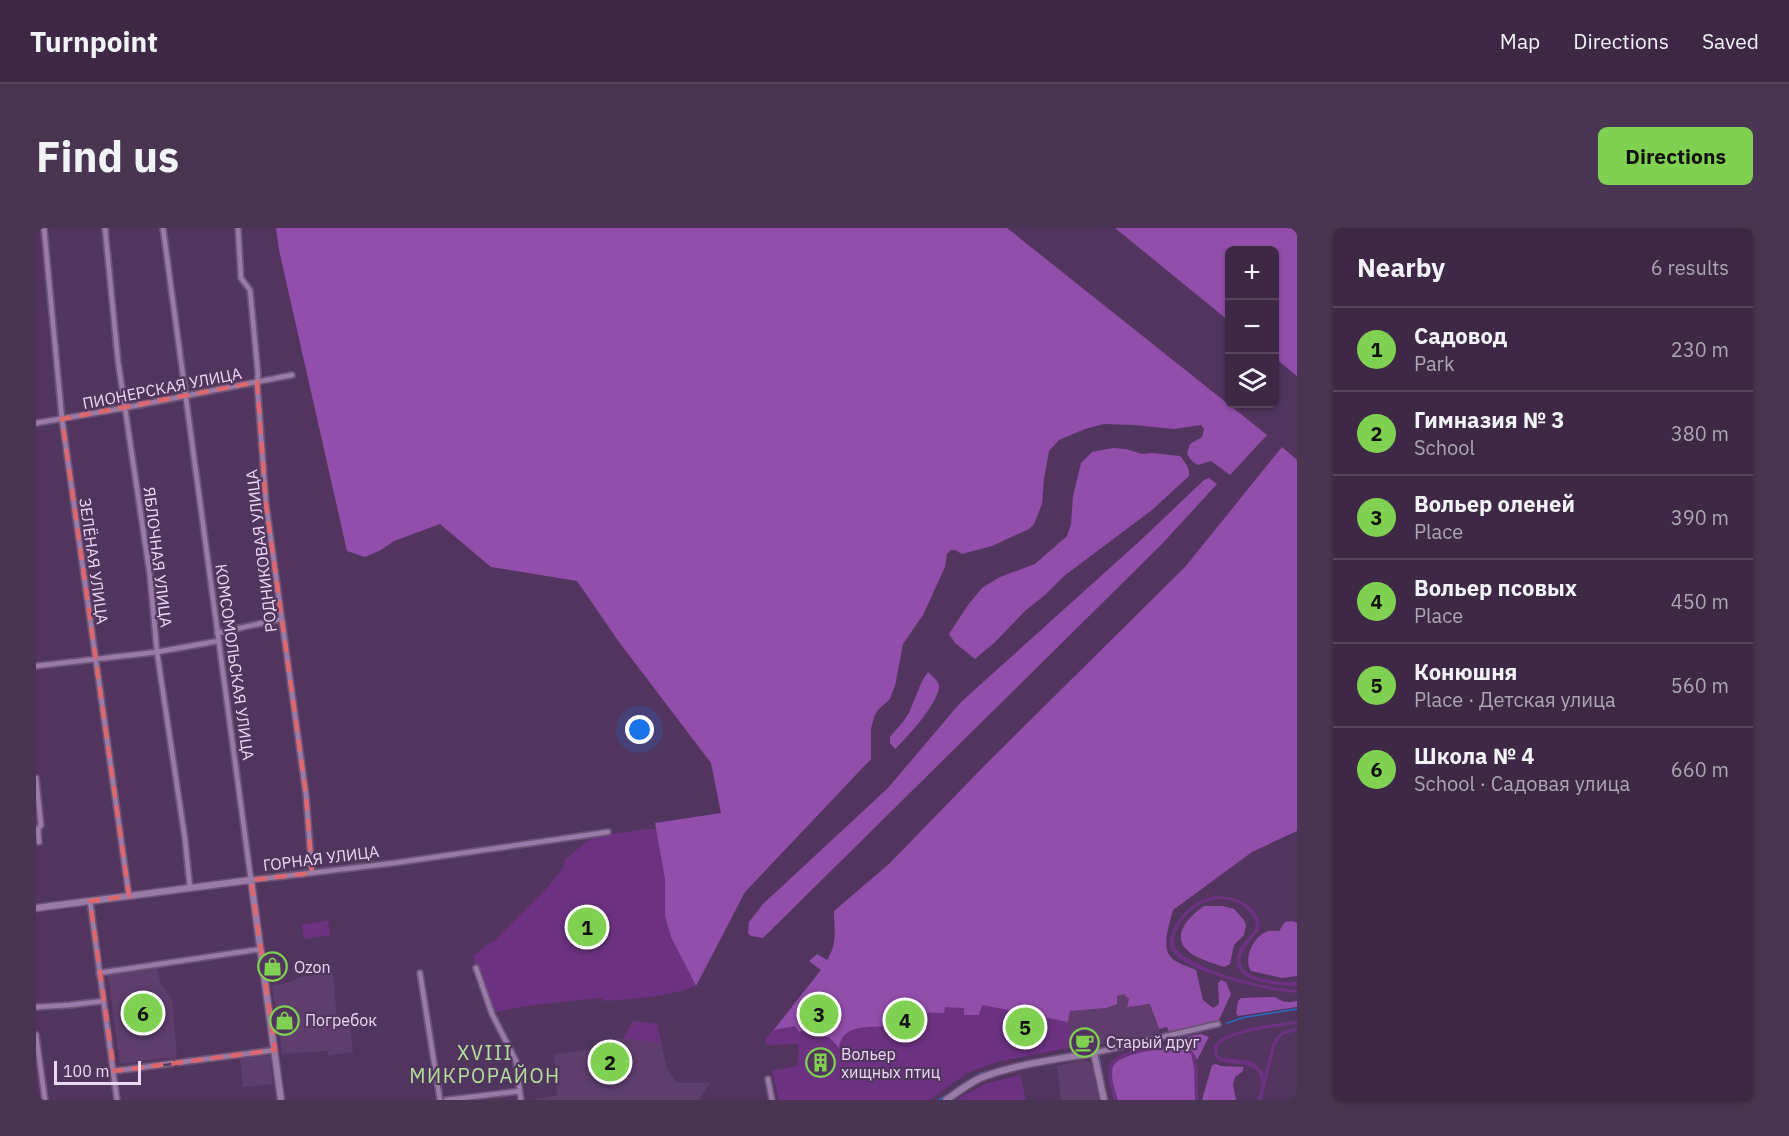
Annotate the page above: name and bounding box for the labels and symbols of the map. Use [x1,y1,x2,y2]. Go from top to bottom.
street label: ПИОНЕРСКАЯ УЛИЦА [81,363,243,413]
street label: РОДНИКОВАЯ УЛИЦА [241,468,281,634]
street label: ЯБЛОЧНАЯ УЛИЦА [139,486,177,628]
street label: ЗЕЛЁНАЯ УЛИЦА [75,496,113,626]
street label: КОМСОМОЛЬСКАЯ УЛИЦА [211,562,259,762]
your location [625,715,654,744]
street label: ГОРНАЯ УЛИЦА [262,841,380,875]
pin: 1 [568,904,606,950]
shop icon: Ozon [257,951,289,983]
place label: Ozon [294,957,331,977]
pin: 6 [124,990,162,1036]
pin: 3 [800,992,838,1036]
pin: 4 [886,998,924,1042]
shop icon: Погребок [268,1004,300,1036]
pin: 5 [1006,1004,1044,1050]
place label: Погребок [305,1010,377,1030]
cafe icon: Старый друг [1069,1026,1101,1058]
place label: Старый друг [1106,1032,1200,1052]
district label: XVIII МИКРОРАЙОН [409,1039,561,1089]
pin: 2 [590,1040,630,1084]
place label: Вольер хищных птиц [841,1044,941,1082]
building icon: Вольер хищных птиц [804,1047,836,1079]
scale bar [54,1058,141,1086]
one-way arrow [163,1059,182,1068]

